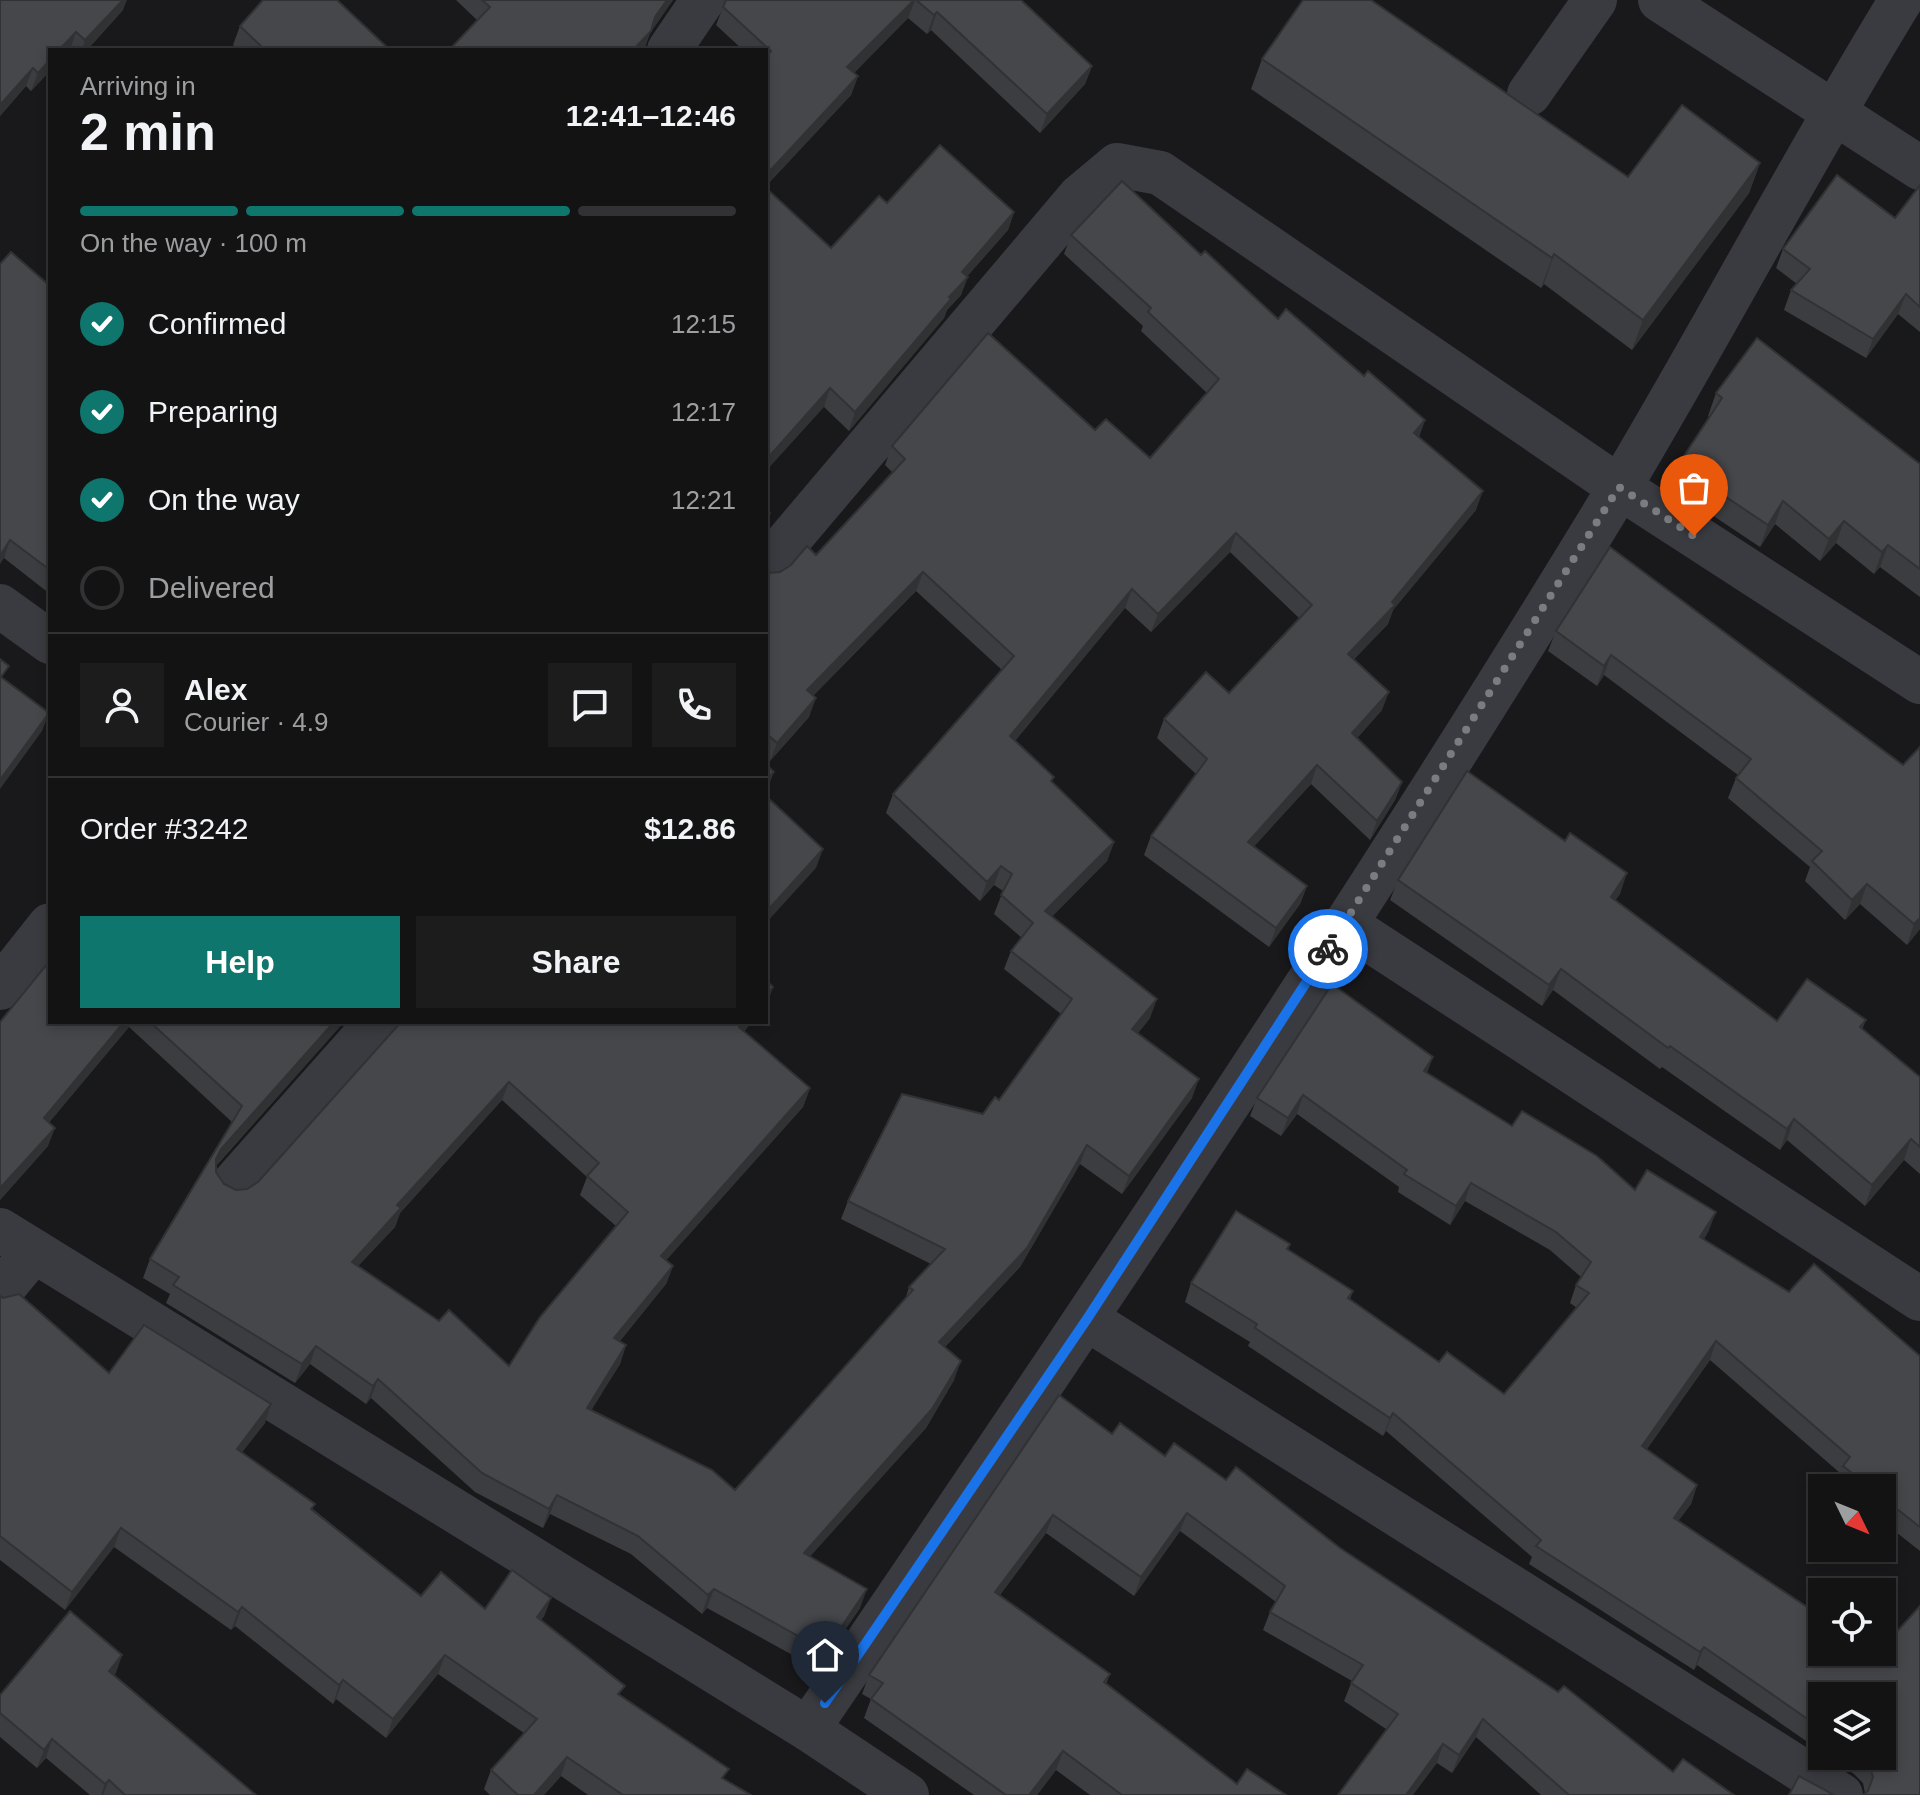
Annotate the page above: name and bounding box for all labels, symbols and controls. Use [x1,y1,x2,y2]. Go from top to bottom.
text: Arriving in [80,71,196,101]
text: 12:41–12:46 [566,99,736,132]
text: 2 min [80,103,216,161]
text: On the way · 100 m [80,228,307,258]
icon: check [80,302,124,346]
text: Confirmed [148,307,286,340]
text: 12:15 [671,309,736,339]
icon: check [80,390,124,434]
text: Preparing [148,395,278,428]
text: 12:17 [671,397,736,427]
pin [1660,454,1728,536]
icon: bag [1672,466,1716,510]
icon: check [80,478,124,522]
text: On the way [148,483,300,516]
text: 12:21 [671,485,736,515]
text: Delivered [148,571,275,604]
button: person [80,663,164,747]
button: chat [548,663,632,747]
button: phone [652,663,736,747]
text: Alex [184,673,247,706]
text: Courier · 4.9 [184,707,329,737]
text: Order #3242 [80,812,248,845]
text: $12.86 [644,812,736,845]
courier [1288,909,1368,989]
button: Help [80,916,400,1008]
button: Share [416,916,736,1008]
icon: bike [1306,927,1350,971]
north arrow [1808,1474,1896,1562]
map controls [1808,1474,1896,1770]
button: locate [1808,1578,1896,1666]
pin [791,1621,859,1703]
icon: home [803,1633,847,1677]
button: layers [1808,1682,1896,1770]

